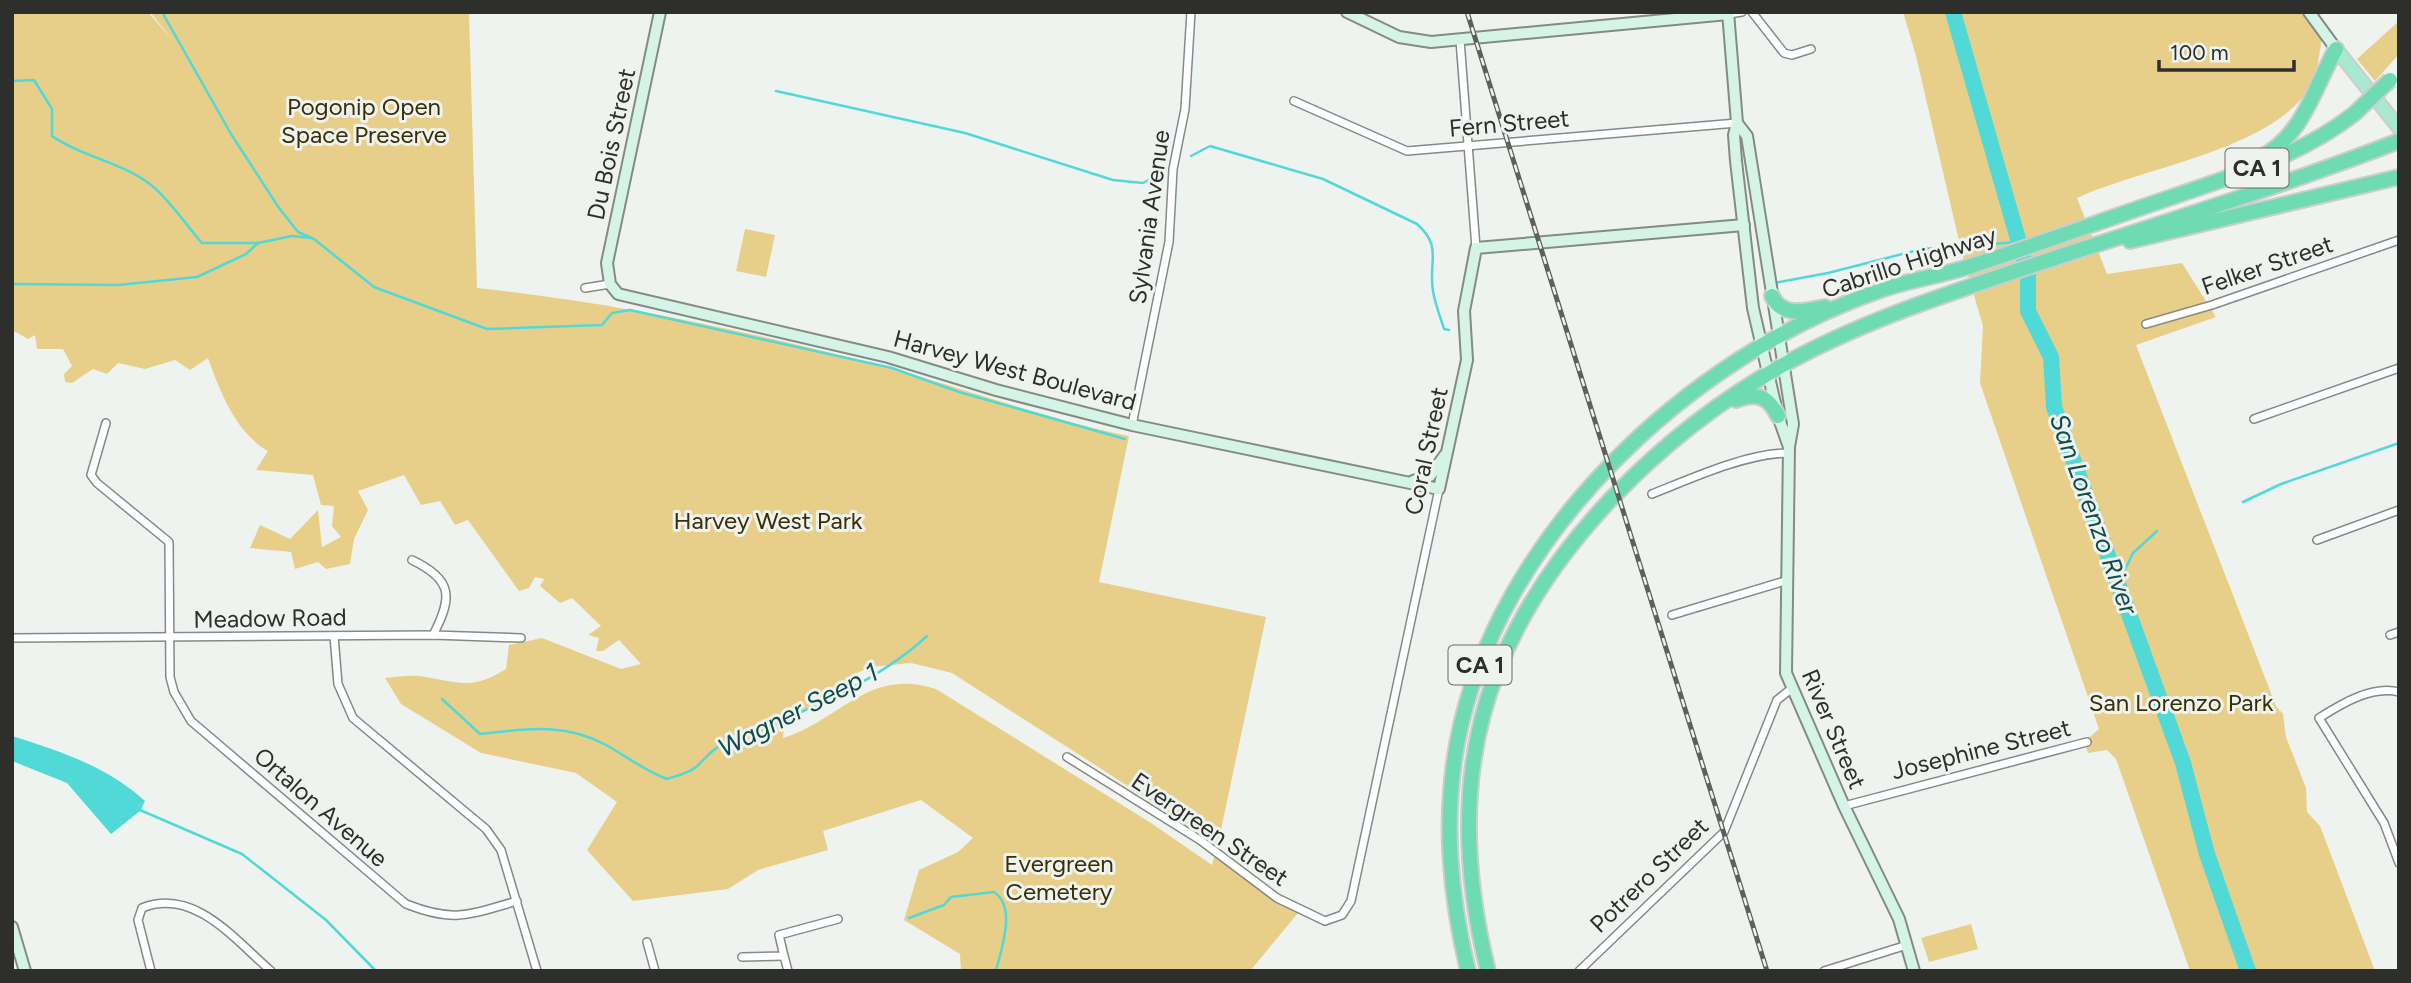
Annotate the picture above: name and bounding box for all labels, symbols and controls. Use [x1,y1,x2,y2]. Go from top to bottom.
scale bar [2159,28,2294,72]
text: 100 m [2170,40,2229,65]
street label: Du Bois Street [581,66,641,222]
park label: Pogonip Open Space Preserve [281,92,447,149]
street label: Fern Street [1448,103,1570,143]
street label: Sylvania Avenue [1122,128,1176,306]
road number: CA 1 [2226,148,2288,188]
street label: Cabrillo Highway [1818,220,2000,304]
street label: Felker Street [2198,229,2336,301]
street label: Harvey West Boulevard [891,324,1139,416]
street label: Coral Street [1398,384,1454,518]
water label: San Lorenzo River [2043,409,2146,620]
park label: Harvey West Park [674,506,863,535]
street label: Meadow Road [193,602,347,634]
road number: CA 1 [1448,646,1512,684]
water label: Wagner Seep 1 [713,656,883,764]
street label: River Street [1796,665,1872,793]
park label: San Lorenzo Park [2089,688,2274,717]
street label: Josephine Street [1889,713,2073,785]
street label: Ortalon Avenue [248,741,394,873]
street label: Evergreen Street [1126,766,1294,892]
street label: Potrero Street [1584,811,1714,939]
park label: Evergreen Cemetery [1004,849,1114,906]

